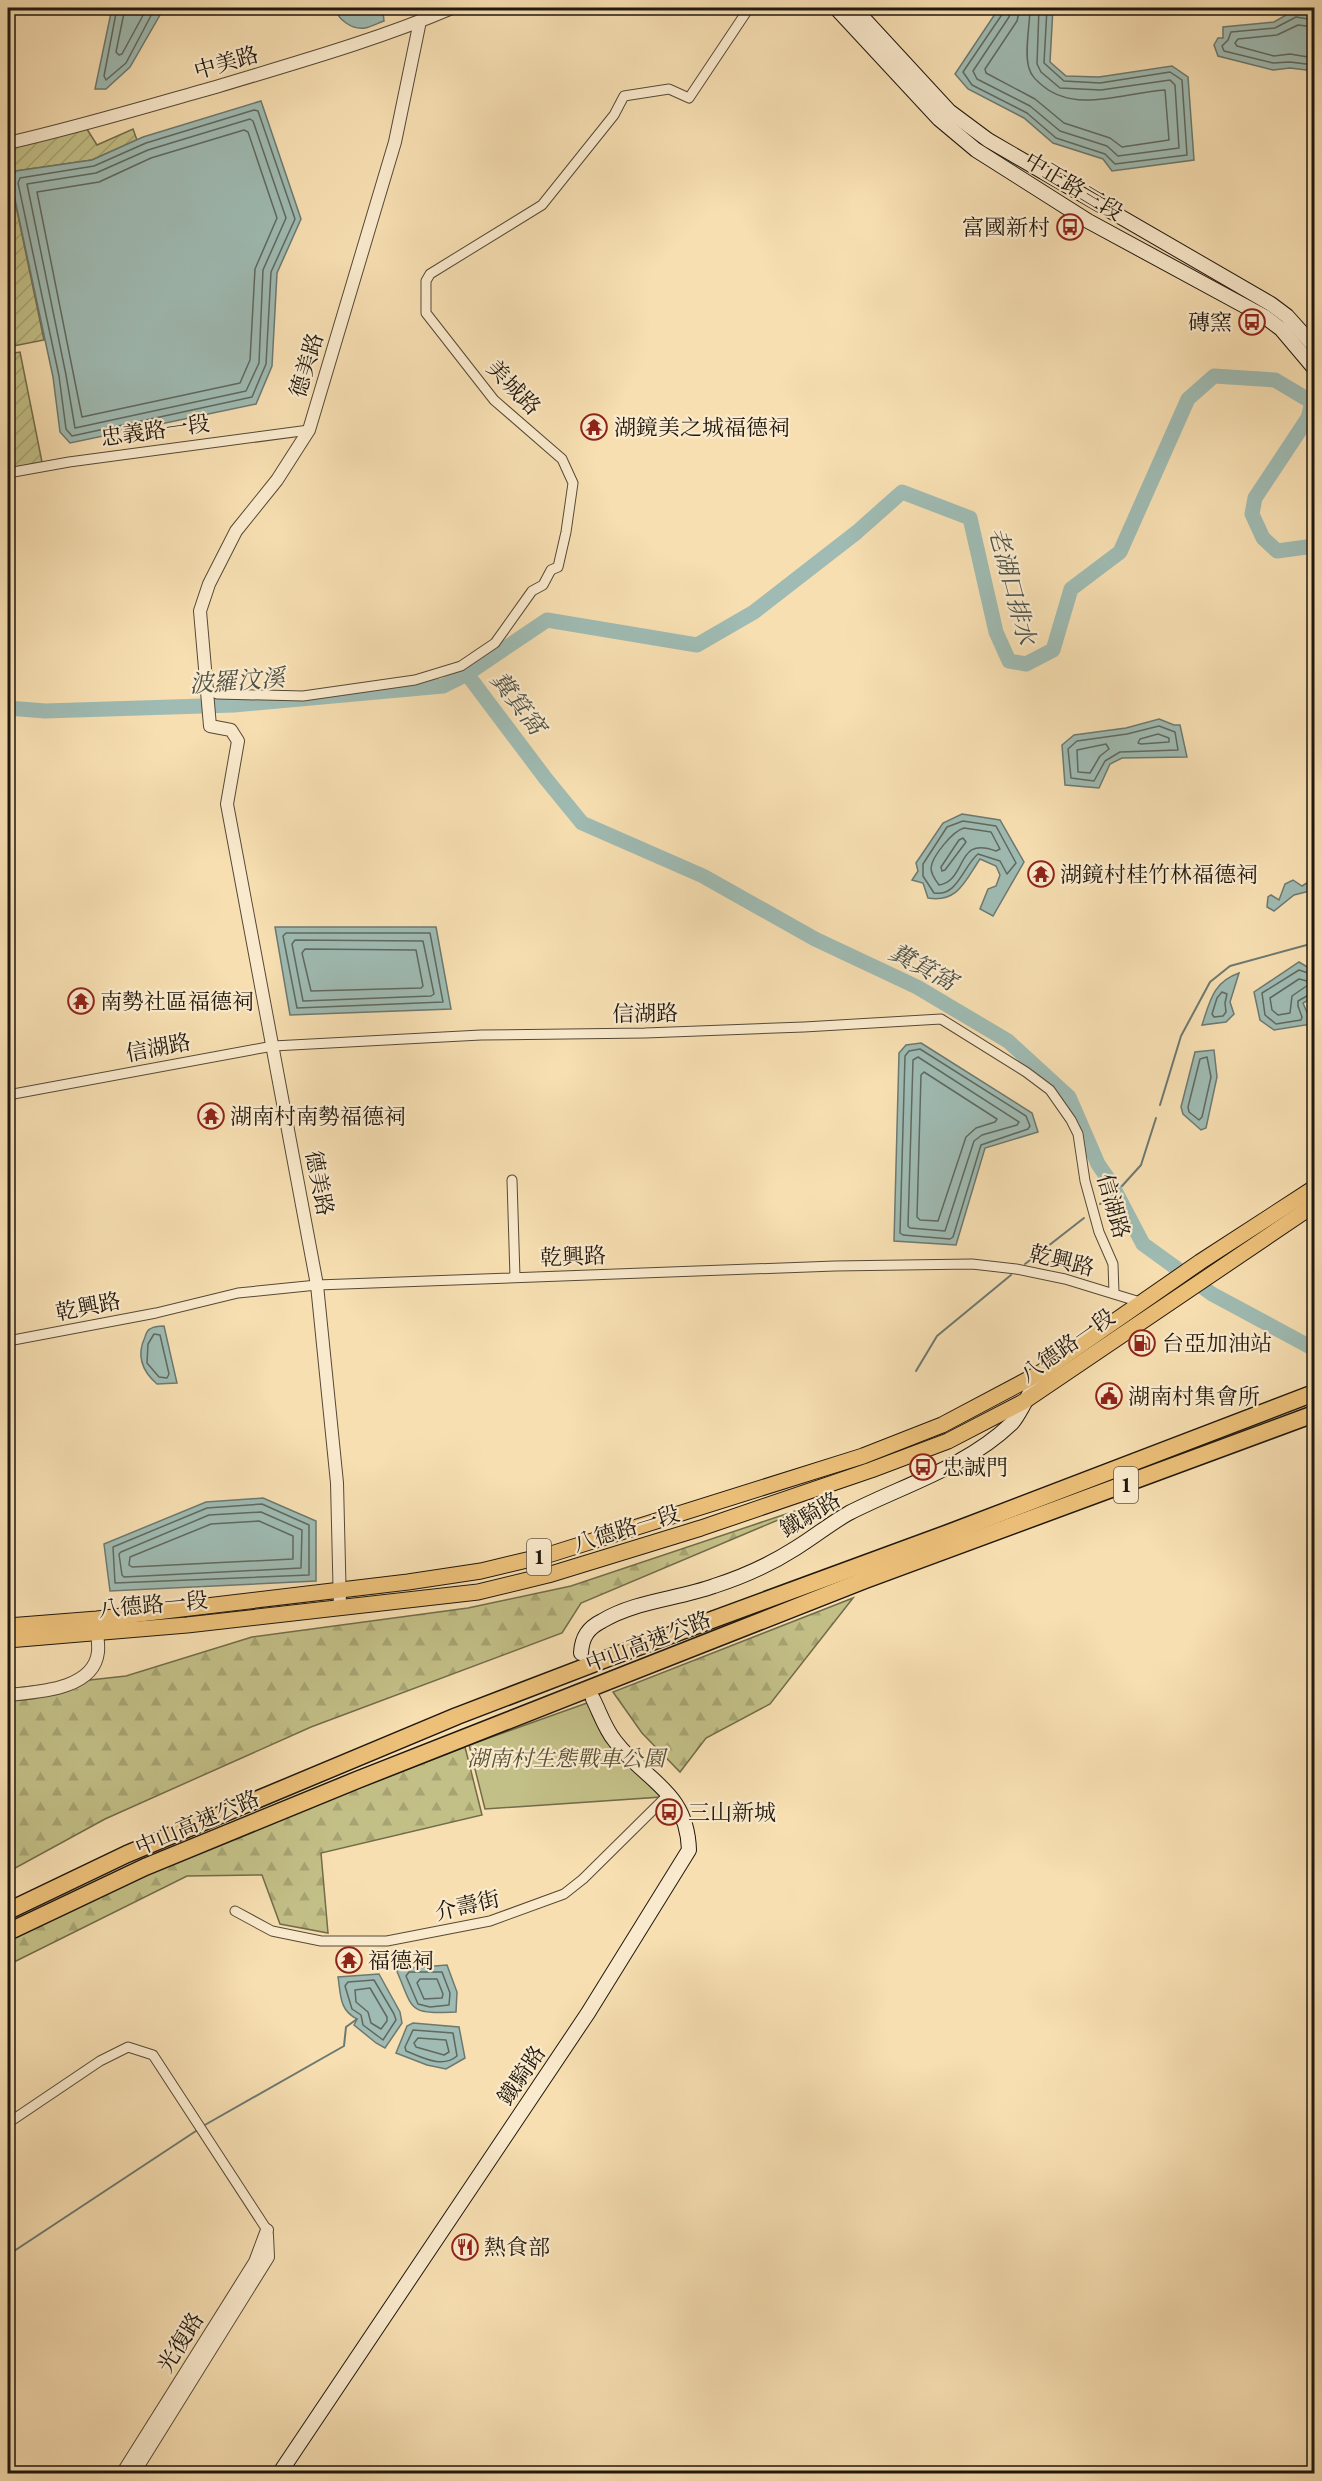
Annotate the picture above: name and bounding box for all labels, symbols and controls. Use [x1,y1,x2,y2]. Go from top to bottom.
street label: 中美路 [190,39,262,86]
street label: 中正路三段 [1019,146,1128,227]
bus stop icon: 富國新村 [1055,212,1085,242]
place label: 富國新村 [962,213,1050,242]
bus stop icon: 磚窯 [1237,307,1267,337]
place label: 磚窯 [1188,308,1232,337]
street label: 德美路 [283,329,330,401]
street label: 美城路 [480,354,547,421]
street label: 忠義路一段 [99,408,212,453]
temple icon: 湖鏡美之城福德祠 [579,412,609,442]
place label: 湖鏡美之城福德祠 [614,413,790,442]
water label: 老湖口排水 [982,524,1044,650]
water label: 波羅汶溪 [188,661,289,699]
water label: 糞箕窩 [484,665,555,744]
temple icon: 湖鏡村桂竹林福德祠 [1026,859,1056,889]
place label: 湖鏡村桂竹林福德祠 [1060,860,1258,889]
water label: 糞箕窩 [884,936,966,999]
temple icon: 南勢社區福德祠 [66,986,96,1016]
place label: 南勢社區福德祠 [100,987,254,1016]
street label: 信湖路 [612,998,678,1029]
street label: 信湖路 [123,1027,193,1068]
temple icon: 湖南村南勢福德祠 [196,1101,226,1131]
place label: 湖南村南勢福德祠 [230,1102,406,1131]
street label: 德美路 [299,1148,340,1218]
street label: 信湖路 [1090,1170,1137,1242]
street label: 乾興路 [1026,1238,1097,1283]
street label: 乾興路 [540,1241,607,1272]
street label: 乾興路 [53,1286,123,1327]
street label: 八德路一段 [1014,1302,1121,1389]
fuel station icon: 台亞加油站 [1127,1328,1157,1358]
place label: 台亞加油站 [1162,1329,1272,1358]
public building icon: 湖南村集會所 [1094,1381,1124,1411]
place label: 湖南村集會所 [1128,1382,1260,1411]
bus stop icon: 忠誠門 [908,1452,938,1482]
place label: 忠誠門 [942,1453,1008,1482]
road number: 1 [1114,1467,1138,1503]
street label: 鐵騎路 [774,1485,846,1544]
street label: 八德路一段 [569,1499,683,1558]
road number: 1 [527,1539,551,1575]
street label: 八德路一段 [97,1585,209,1624]
street label: 中山高速公路 [581,1604,715,1679]
park label: 湖南村生態戰車公園 [467,1744,668,1773]
street label: 中山高速公路 [131,1783,264,1862]
bus stop icon: 三山新城 [654,1797,684,1827]
place label: 三山新城 [688,1798,776,1827]
street label: 介壽街 [432,1884,503,1927]
temple icon: 福德祠 [334,1945,364,1975]
place label: 福德祠 [368,1946,434,1975]
street label: 鐵騎路 [491,2040,552,2111]
restaurant icon: 熱食部 [450,2232,480,2262]
place label: 熱食部 [484,2233,550,2262]
street label: 光復路 [151,2307,210,2378]

